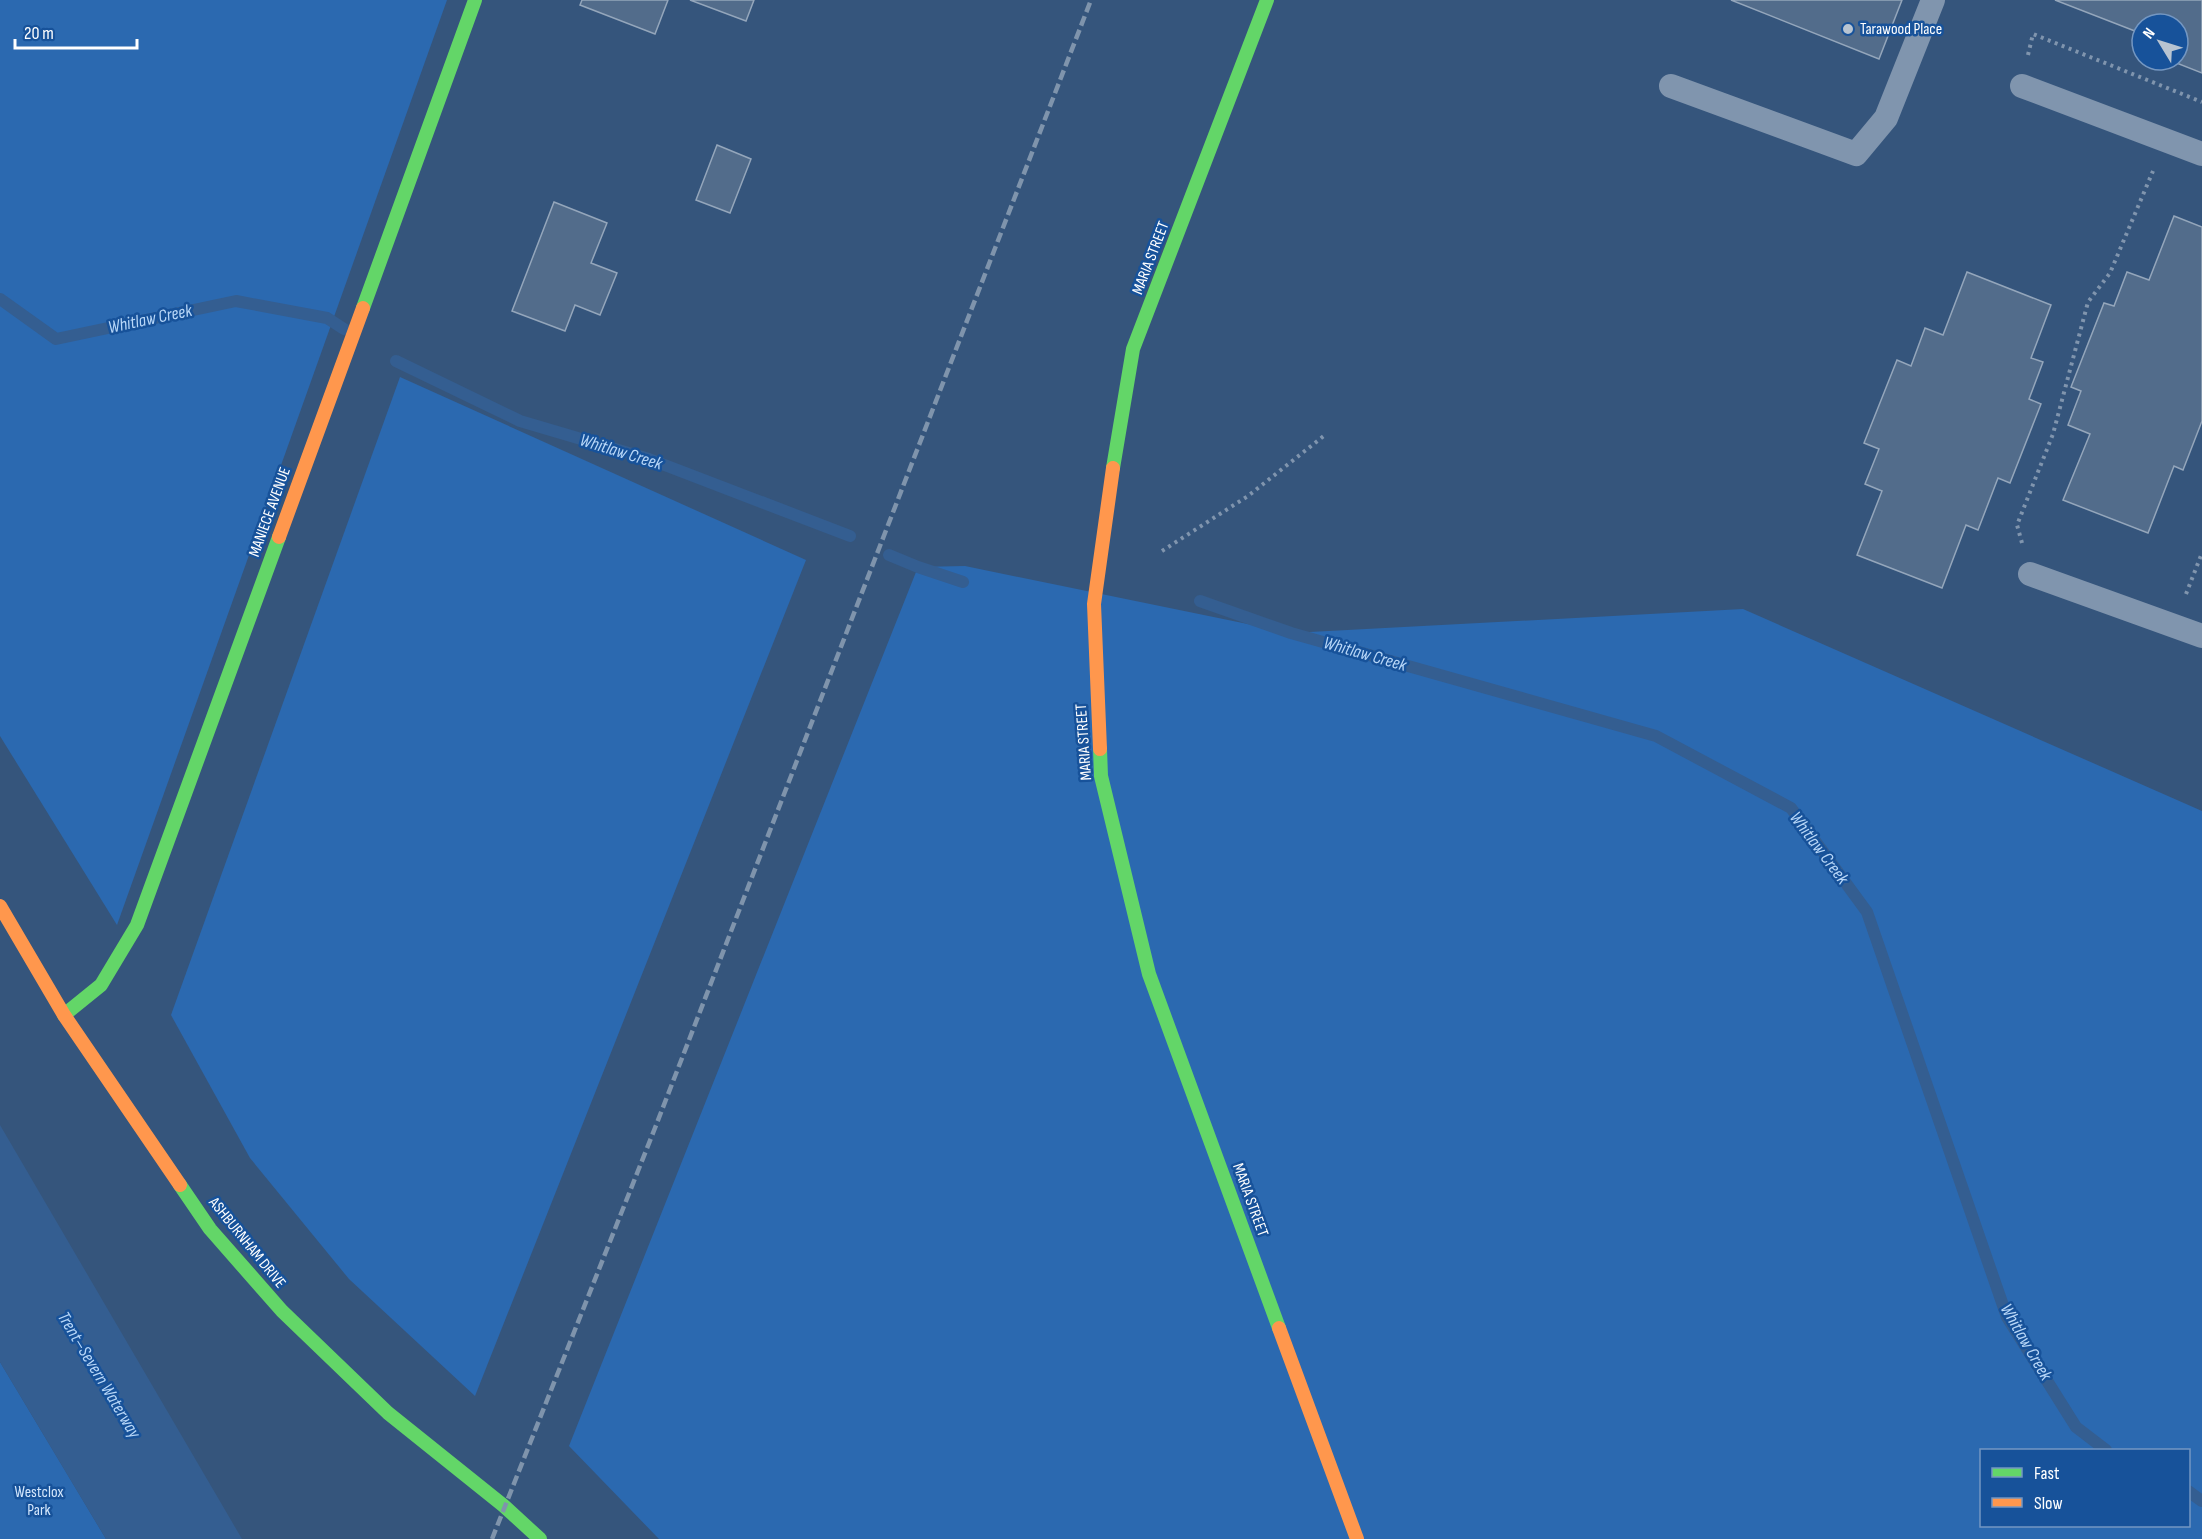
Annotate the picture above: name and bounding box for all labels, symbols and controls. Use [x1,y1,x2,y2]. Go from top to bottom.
scale bar [15,12,136,50]
north arrow [2130,12,2190,72]
place label: Tarawood Place [1860,20,1942,39]
marker: Tarawood Place [1841,22,1855,36]
text: 20 m [24,23,54,44]
text: N [2139,24,2159,43]
street label: MARIA STREET [1128,218,1174,297]
water label: Whitlaw Creek [106,300,195,338]
water label: Whitlaw Creek [577,430,666,475]
street label: MANIECE AVENUE [245,465,295,559]
water label: Whitlaw Creek [1321,632,1410,676]
street label: MARIA STREET [1072,703,1096,781]
water label: Whitlaw Creek [1785,808,1854,889]
street label: MARIA STREET [1228,1161,1272,1240]
street label: ASHBURNHAM DRIVE [204,1193,290,1292]
water label: Whitlaw Creek [1996,1300,2057,1385]
water label: Trent–Severn Waterway [53,1308,146,1443]
legend [1980,1449,2190,1527]
text: Fast [2034,1463,2060,1484]
park label: Westclox Park [15,1483,63,1520]
text: Slow [2034,1493,2063,1514]

